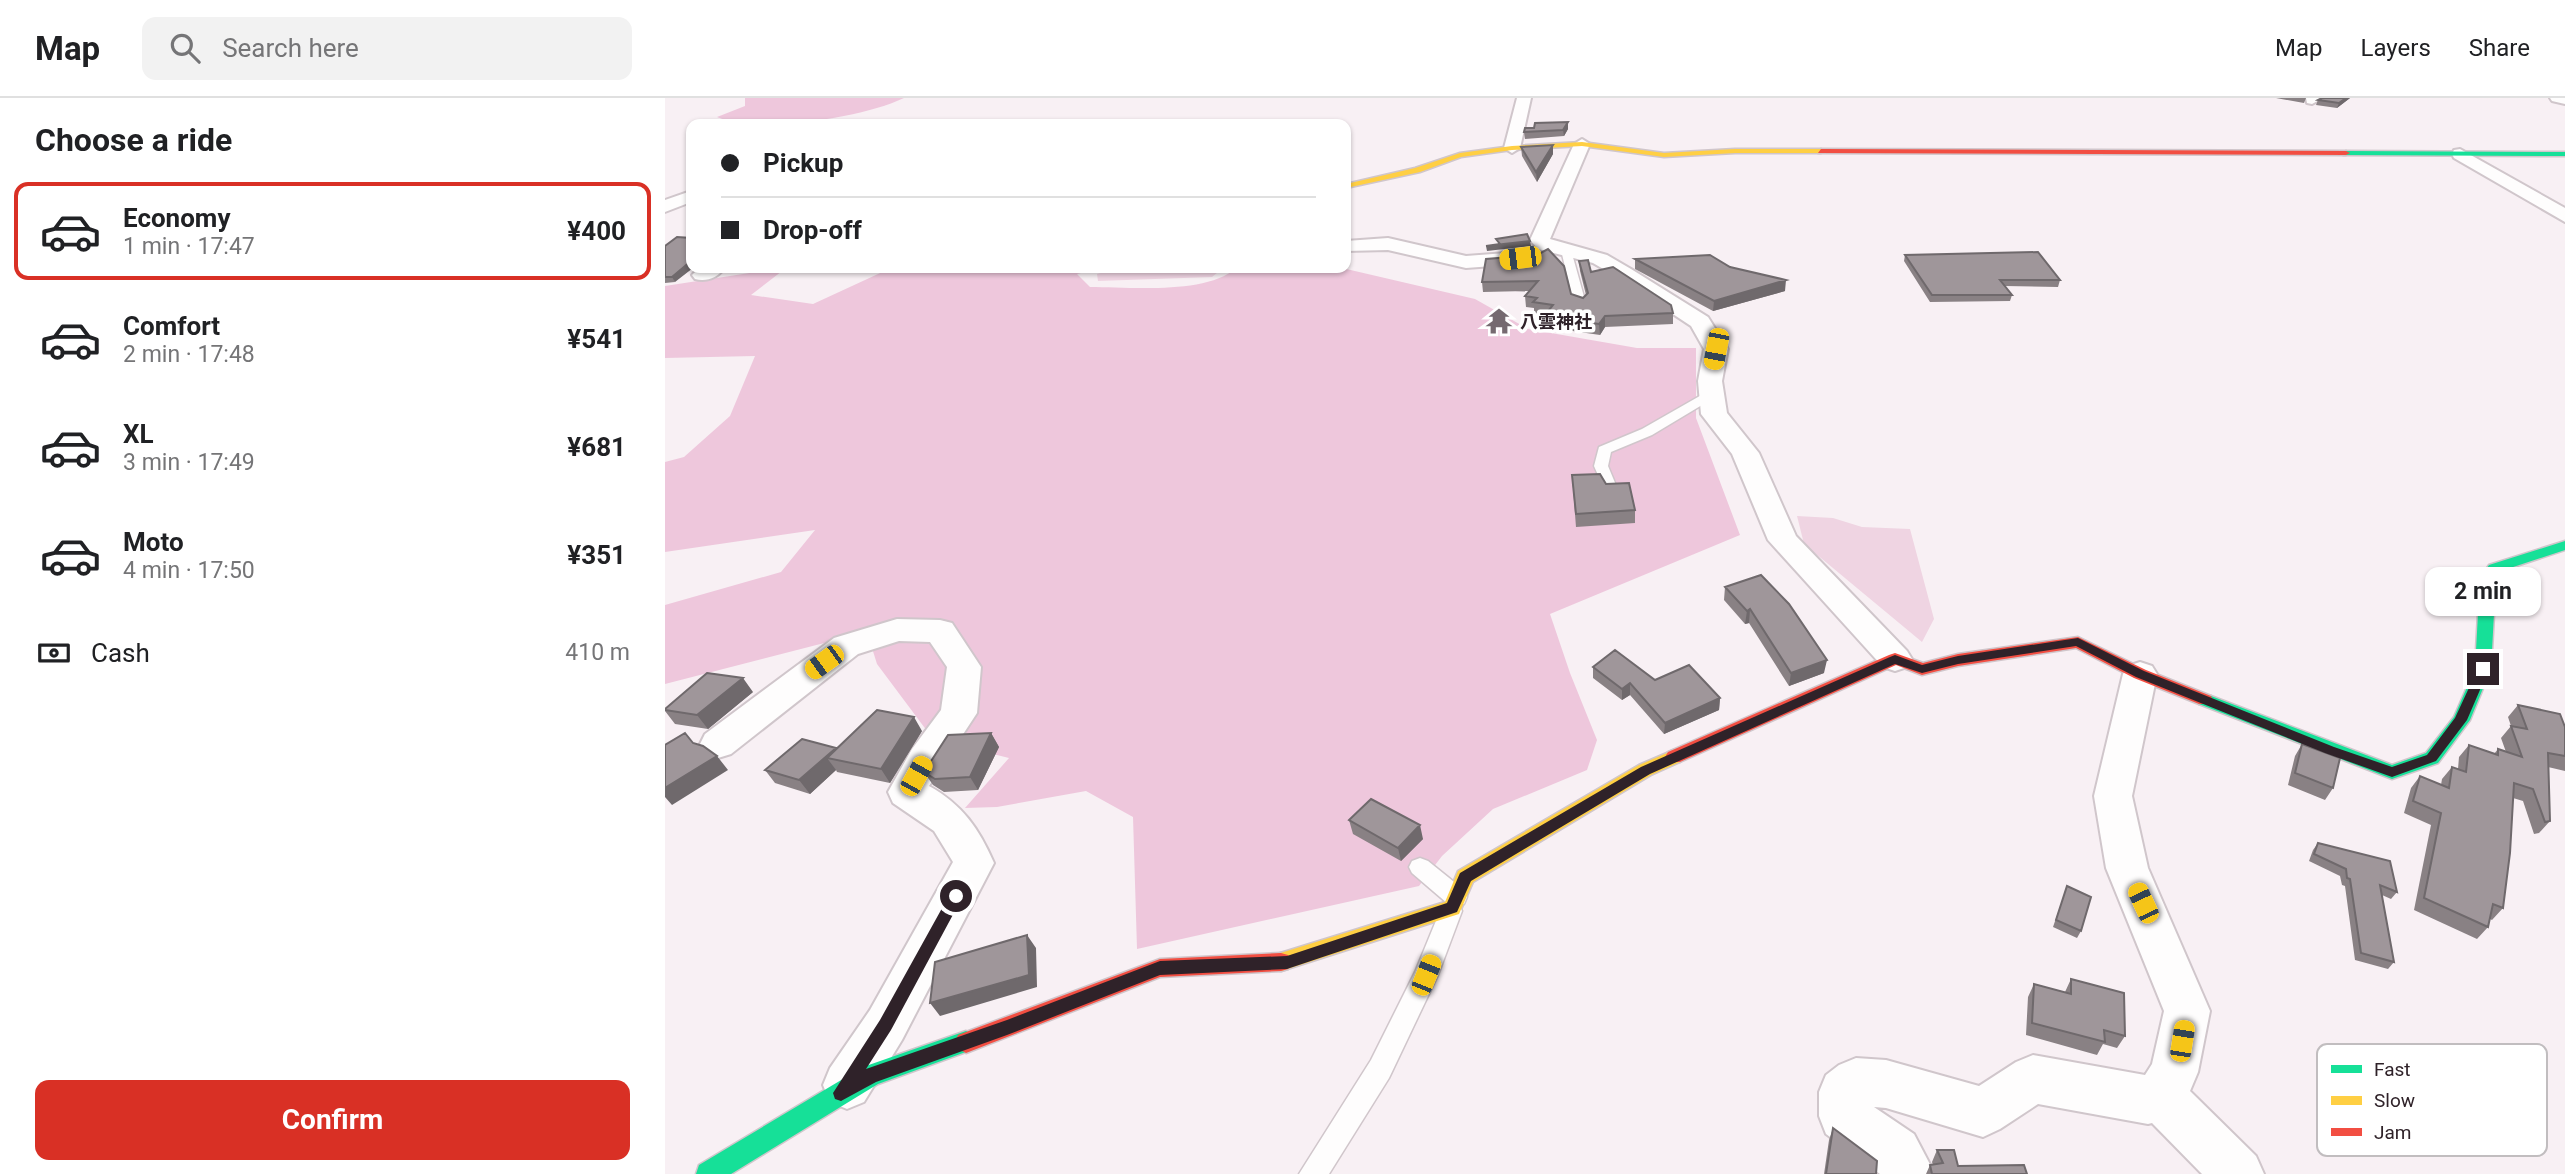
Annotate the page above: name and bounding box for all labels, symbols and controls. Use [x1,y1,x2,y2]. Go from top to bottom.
search box [142,17,632,80]
text: Map [35,29,100,68]
icon: search [166,29,204,67]
text: Search here [222,33,359,63]
text: Map [2275,34,2323,62]
text: Layers [2361,34,2431,62]
text: Share [2469,34,2530,62]
text: Choose a ride [35,121,232,159]
text: Pickup [763,148,843,178]
icon: car [39,200,102,263]
text: Economy [123,203,230,233]
text: Drop-off [763,215,862,245]
text: ¥400 [567,216,626,246]
text: 1 min · 17:47 [123,233,255,260]
car [1498,245,1543,271]
temple icon: 八雲神社 [1484,306,1514,336]
icon: car [39,308,102,371]
text: Comfort [123,311,220,341]
place label: 八雲神社 [1520,311,1592,332]
text: ¥541 [567,324,626,354]
car [1702,326,1731,372]
text: 2 min · 17:48 [123,341,255,368]
icon: car [39,416,102,479]
text: XL [123,419,154,449]
text: ¥681 [567,432,626,462]
text: 3 min · 17:49 [123,449,255,476]
icon: car [39,524,102,587]
text: Moto [123,527,184,557]
text: ¥351 [567,540,626,570]
text: 4 min · 17:50 [123,557,255,584]
callout: 2 min [2425,568,2541,616]
text: 2 min [2454,578,2512,605]
icon: cash [35,634,73,672]
text: Cash [91,638,150,668]
text: 410 m [565,639,630,666]
car [801,641,848,683]
route end [2467,653,2499,685]
car [897,753,936,799]
route start [940,880,972,912]
car [2125,880,2162,926]
car [1409,952,1444,998]
car [2169,1019,2196,1063]
legend [2317,1044,2547,1156]
text: Fast [2374,1058,2411,1081]
button: Confirm [35,1080,630,1160]
text: Slow [2374,1089,2415,1112]
text: Jam [2374,1121,2411,1144]

